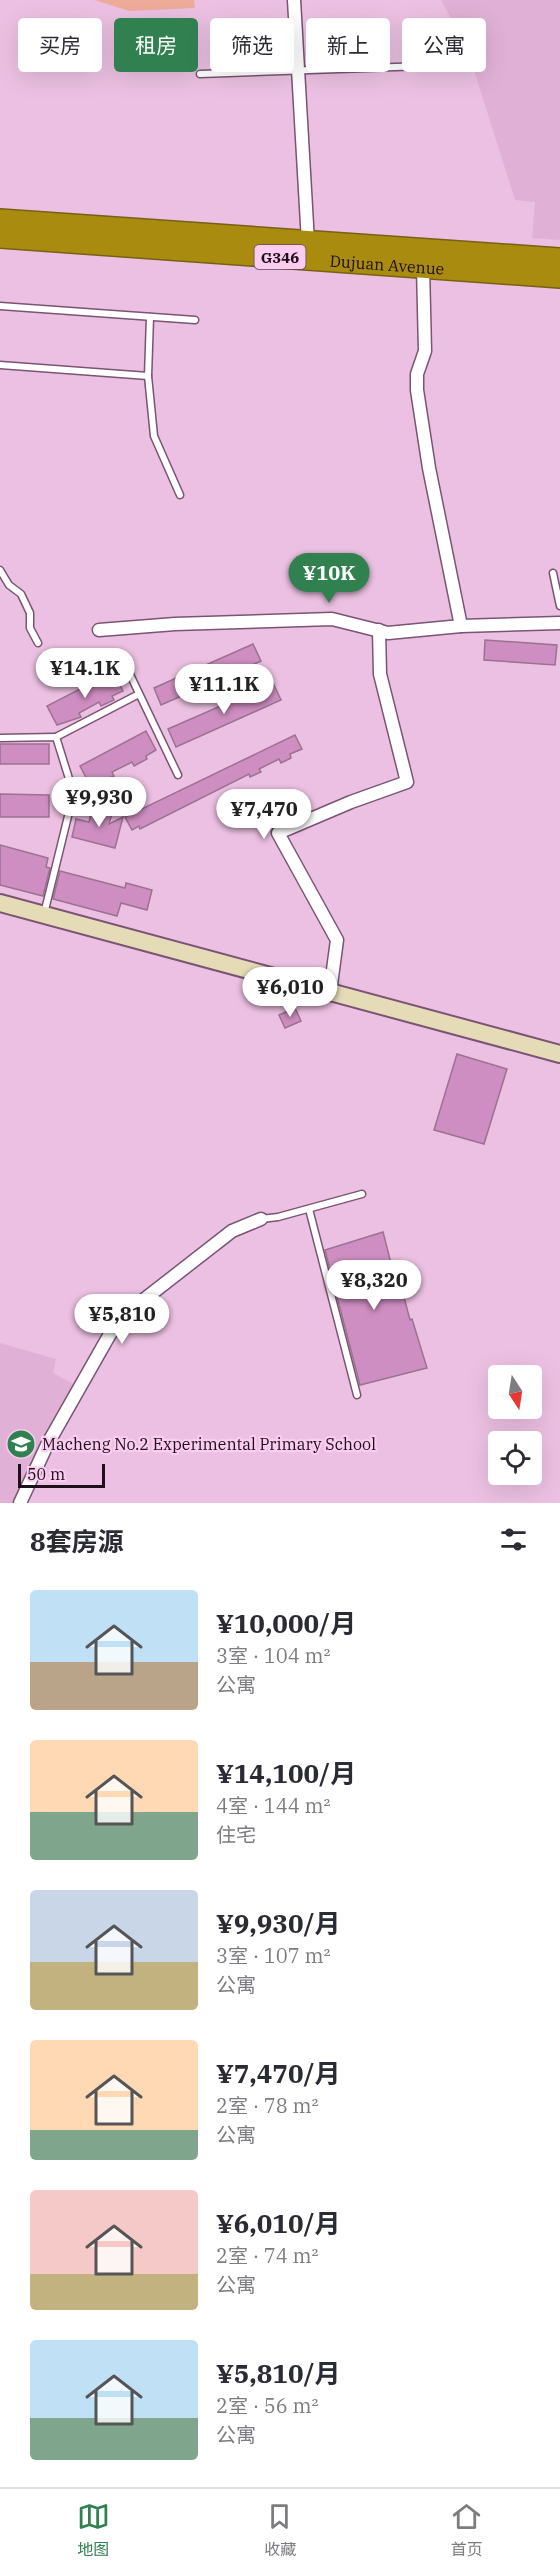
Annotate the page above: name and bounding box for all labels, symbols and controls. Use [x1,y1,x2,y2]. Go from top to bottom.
chip: 买房 [18,18,102,72]
chip: 租房 [114,18,198,72]
chip: 筛选 [210,18,294,72]
chip: 新上 [306,18,390,72]
chip: 公寓 [402,18,486,72]
road number: G346 [254,245,306,269]
street label: Dujuan Avenue [329,251,445,279]
pin: ¥10K [293,553,365,604]
text: ¥10K [303,559,355,586]
pin: ¥14.1K [36,648,134,699]
text: ¥14.1K [50,654,120,681]
pin: ¥11.1K [175,664,273,715]
text: ¥11.1K [189,670,259,697]
pin: ¥9,930 [50,777,148,828]
text: ¥9,930 [65,783,133,810]
pin: ¥7,470 [215,789,313,840]
text: ¥7,470 [230,795,298,822]
pin: ¥6,010 [241,967,339,1018]
text: ¥6,010 [256,973,324,1000]
pin: ¥8,320 [325,1260,423,1311]
text: ¥8,320 [340,1266,408,1293]
pin: ¥5,810 [73,1294,171,1345]
text: ¥5,810 [88,1300,156,1327]
north arrow [488,1365,542,1419]
map controls [488,1365,542,1485]
school or university icon: Macheng No.2 Experimental Primary School [5,1428,37,1460]
button: locate [488,1431,542,1485]
place label: Macheng No.2 Experimental Primary School [42,1434,376,1454]
scale bar [18,1461,105,1488]
text: 50 m [27,1464,65,1484]
icon: filters [497,1523,530,1556]
text: 8套房源 [30,1524,124,1558]
text: ¥10,000/月 [216,1606,356,1640]
icon: home [78,1614,150,1686]
text: 3室 · 104 m² [216,1642,330,1669]
text: 公寓 [216,1671,256,1698]
text: ¥14,100/月 [216,1756,356,1790]
icon: home [78,1764,150,1836]
text: 4室 · 144 m² [216,1792,330,1819]
text: 住宅 [216,1821,256,1848]
text: ¥9,930/月 [216,1906,341,1940]
icon: home [78,1914,150,1986]
text: 3室 · 107 m² [216,1942,330,1969]
text: 公寓 [216,1971,256,1998]
text: ¥7,470/月 [216,2056,341,2090]
icon: home [78,2064,150,2136]
text: 2室 · 78 m² [216,2092,318,2119]
text: 公寓 [216,2121,256,2148]
text: ¥6,010/月 [216,2206,341,2240]
icon: home [78,2214,150,2286]
text: 2室 · 74 m² [216,2242,318,2269]
text: 公寓 [216,2271,256,2298]
text: ¥5,810/月 [216,2356,341,2390]
icon: home [78,2364,150,2436]
text: 2室 · 56 m² [216,2392,318,2419]
text: 公寓 [216,2421,256,2448]
tab: 地图 [77,2500,110,2560]
tab: 收藏 [263,2500,296,2560]
tab: 首页 [450,2500,483,2560]

